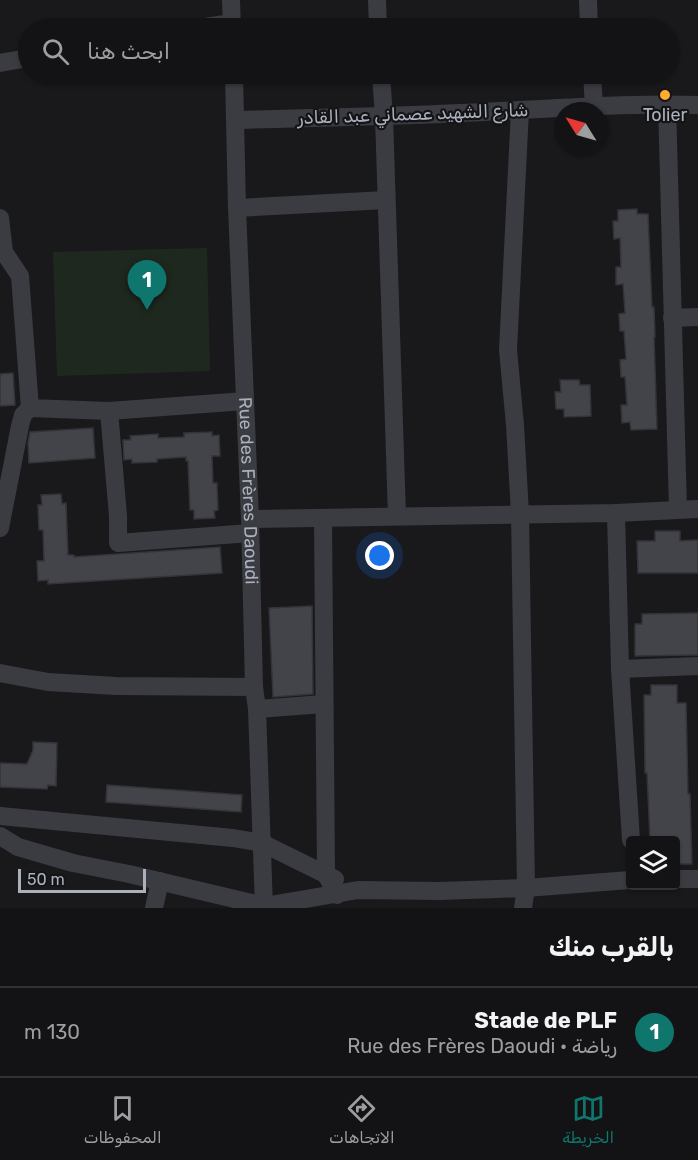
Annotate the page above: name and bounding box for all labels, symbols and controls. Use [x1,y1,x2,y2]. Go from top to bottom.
search box [18,18,680,84]
icon: search [39,35,72,68]
text: ابحث هنا [87,38,170,65]
marker: Tolier [658,88,672,102]
street label: شارع الشهيد عصماني عبد القادر [296,99,529,131]
north arrow [554,102,608,156]
place label: Tolier [643,104,687,126]
pin: 1 [128,260,166,310]
street label: Rue des Frères Daoudi [234,397,263,585]
your location [365,541,394,570]
map controls [626,836,680,890]
button: layers [626,836,680,890]
scale bar [18,866,146,894]
text: 50 m [27,870,65,889]
text: بالقرب منك [549,932,674,963]
text: Stade de PLF [474,1007,617,1034]
text: 130 m [24,1020,80,1044]
text: 1 [650,1020,659,1044]
text: رياضة · Rue des Frères Daoudi [347,1034,617,1058]
tab: المحفوظات [84,1092,162,1147]
tab: الاتجاهات [329,1092,395,1147]
tab: الخريطة [562,1092,614,1147]

